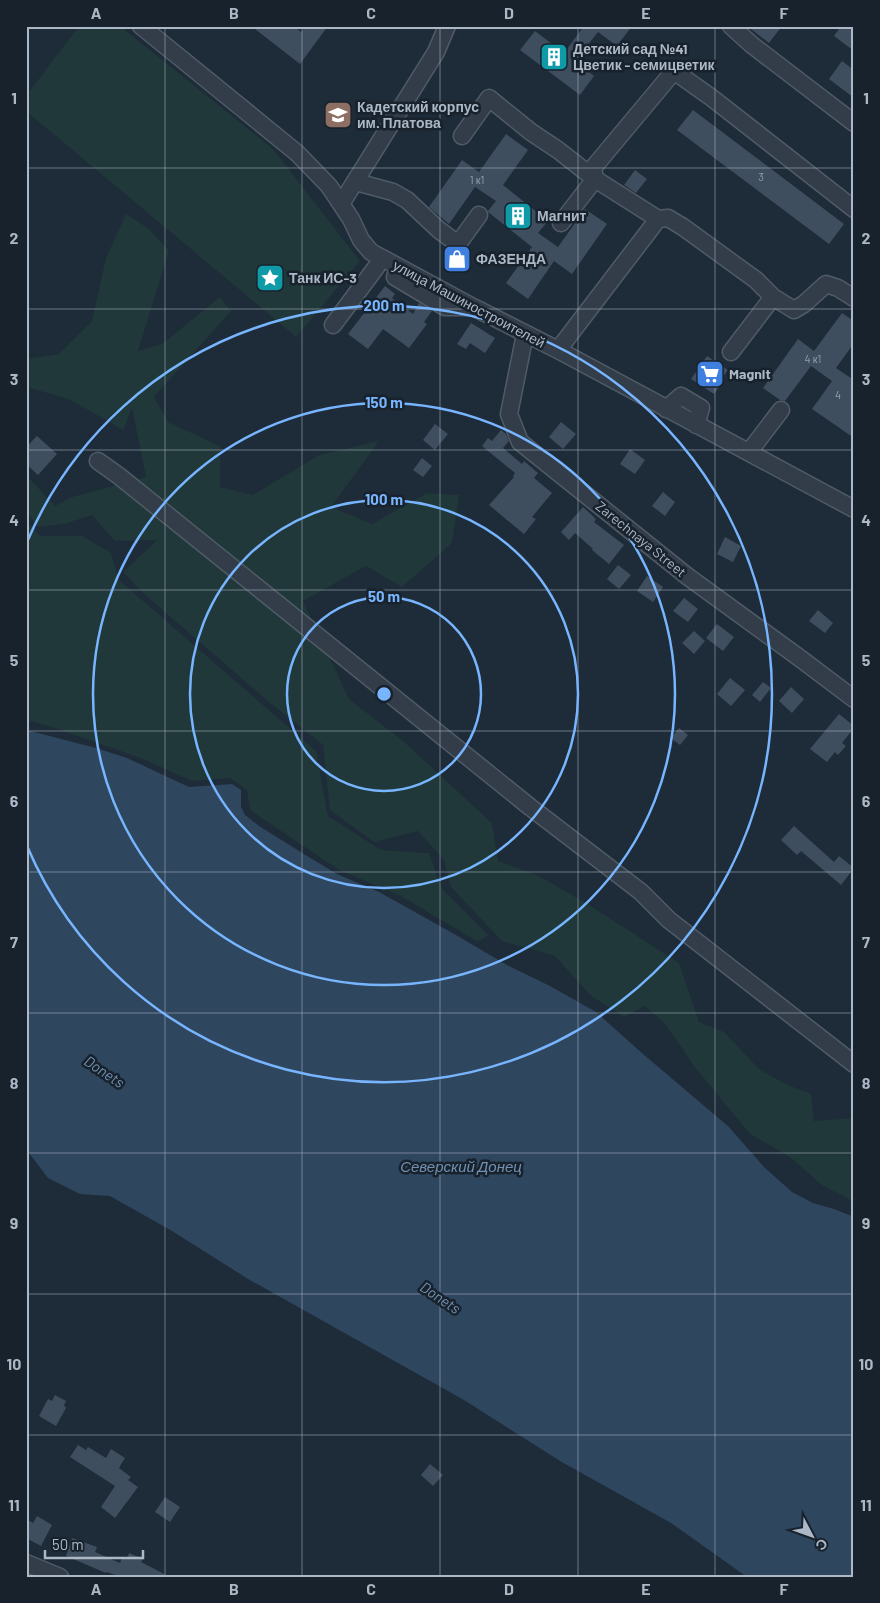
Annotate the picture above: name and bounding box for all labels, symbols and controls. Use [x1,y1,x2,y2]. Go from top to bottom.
text: A [91,3,102,22]
text: B [229,3,239,22]
text: C [366,3,376,22]
text: D [504,3,514,22]
text: E [641,3,651,22]
text: F [780,3,789,22]
place label: Детский сад №41 Цветик - семицветик [573,40,715,73]
building icon: Детский сад №41 Цветик - семицветик [539,42,569,72]
text: 1 [11,88,17,107]
text: 1 [863,88,869,107]
place label: Кадетский корпус им. Платова [357,98,479,131]
school or university icon: Кадетский корпус им. Платова [323,100,353,130]
house number: 3 [758,170,764,183]
house number: 1 к1 [470,173,484,186]
building icon: Магнит [503,201,533,231]
place label: Магнит [537,207,587,224]
text: 2 [10,228,19,247]
text: 2 [862,228,871,247]
shop icon: ФАЗЕНДА [442,244,472,274]
place label: ФАЗЕНДА [476,250,546,267]
street label: улица Машиностроителей [390,256,548,351]
place icon: Танк ИС-3 [255,263,285,293]
place label: Танк ИС-3 [289,269,357,286]
text: 200 m [363,296,405,314]
house number: 4 к1 [805,352,821,365]
supermarket icon: Magnit [695,359,725,389]
place label: Magnit [729,365,771,382]
text: 3 [10,369,18,388]
text: 3 [862,369,870,388]
house number: 4 [835,388,841,401]
text: 150 m [365,393,403,411]
text: 100 m [365,490,403,508]
street label: Zarechnaya Street [593,497,690,580]
text: 4 [9,510,19,529]
text: 4 [861,510,871,529]
text: 50 m [368,587,400,605]
text: 5 [10,650,19,669]
text: 5 [862,650,871,669]
centre of rings [375,685,393,703]
text: 6 [10,791,19,810]
text: 6 [862,791,871,810]
text: 7 [10,932,18,951]
text: 7 [862,932,870,951]
water label: Donets [81,1051,128,1091]
text: 8 [10,1073,19,1092]
text: 8 [862,1073,871,1092]
water label: Северский Донец [400,1157,522,1175]
text: 9 [10,1213,18,1232]
text: 9 [862,1213,870,1232]
water label: Donets [417,1277,464,1317]
text: 10 [7,1354,21,1373]
text: 10 [859,1354,873,1373]
text: 11 [8,1495,20,1514]
text: 11 [860,1495,872,1514]
north arrow [788,1510,838,1560]
scale bar [45,1528,142,1560]
text: 50 m [52,1535,84,1553]
text: С [812,1535,832,1554]
text: A [91,1579,102,1598]
text: B [229,1579,239,1598]
text: C [366,1579,376,1598]
text: D [504,1579,514,1598]
text: E [641,1579,651,1598]
text: F [780,1579,789,1598]

